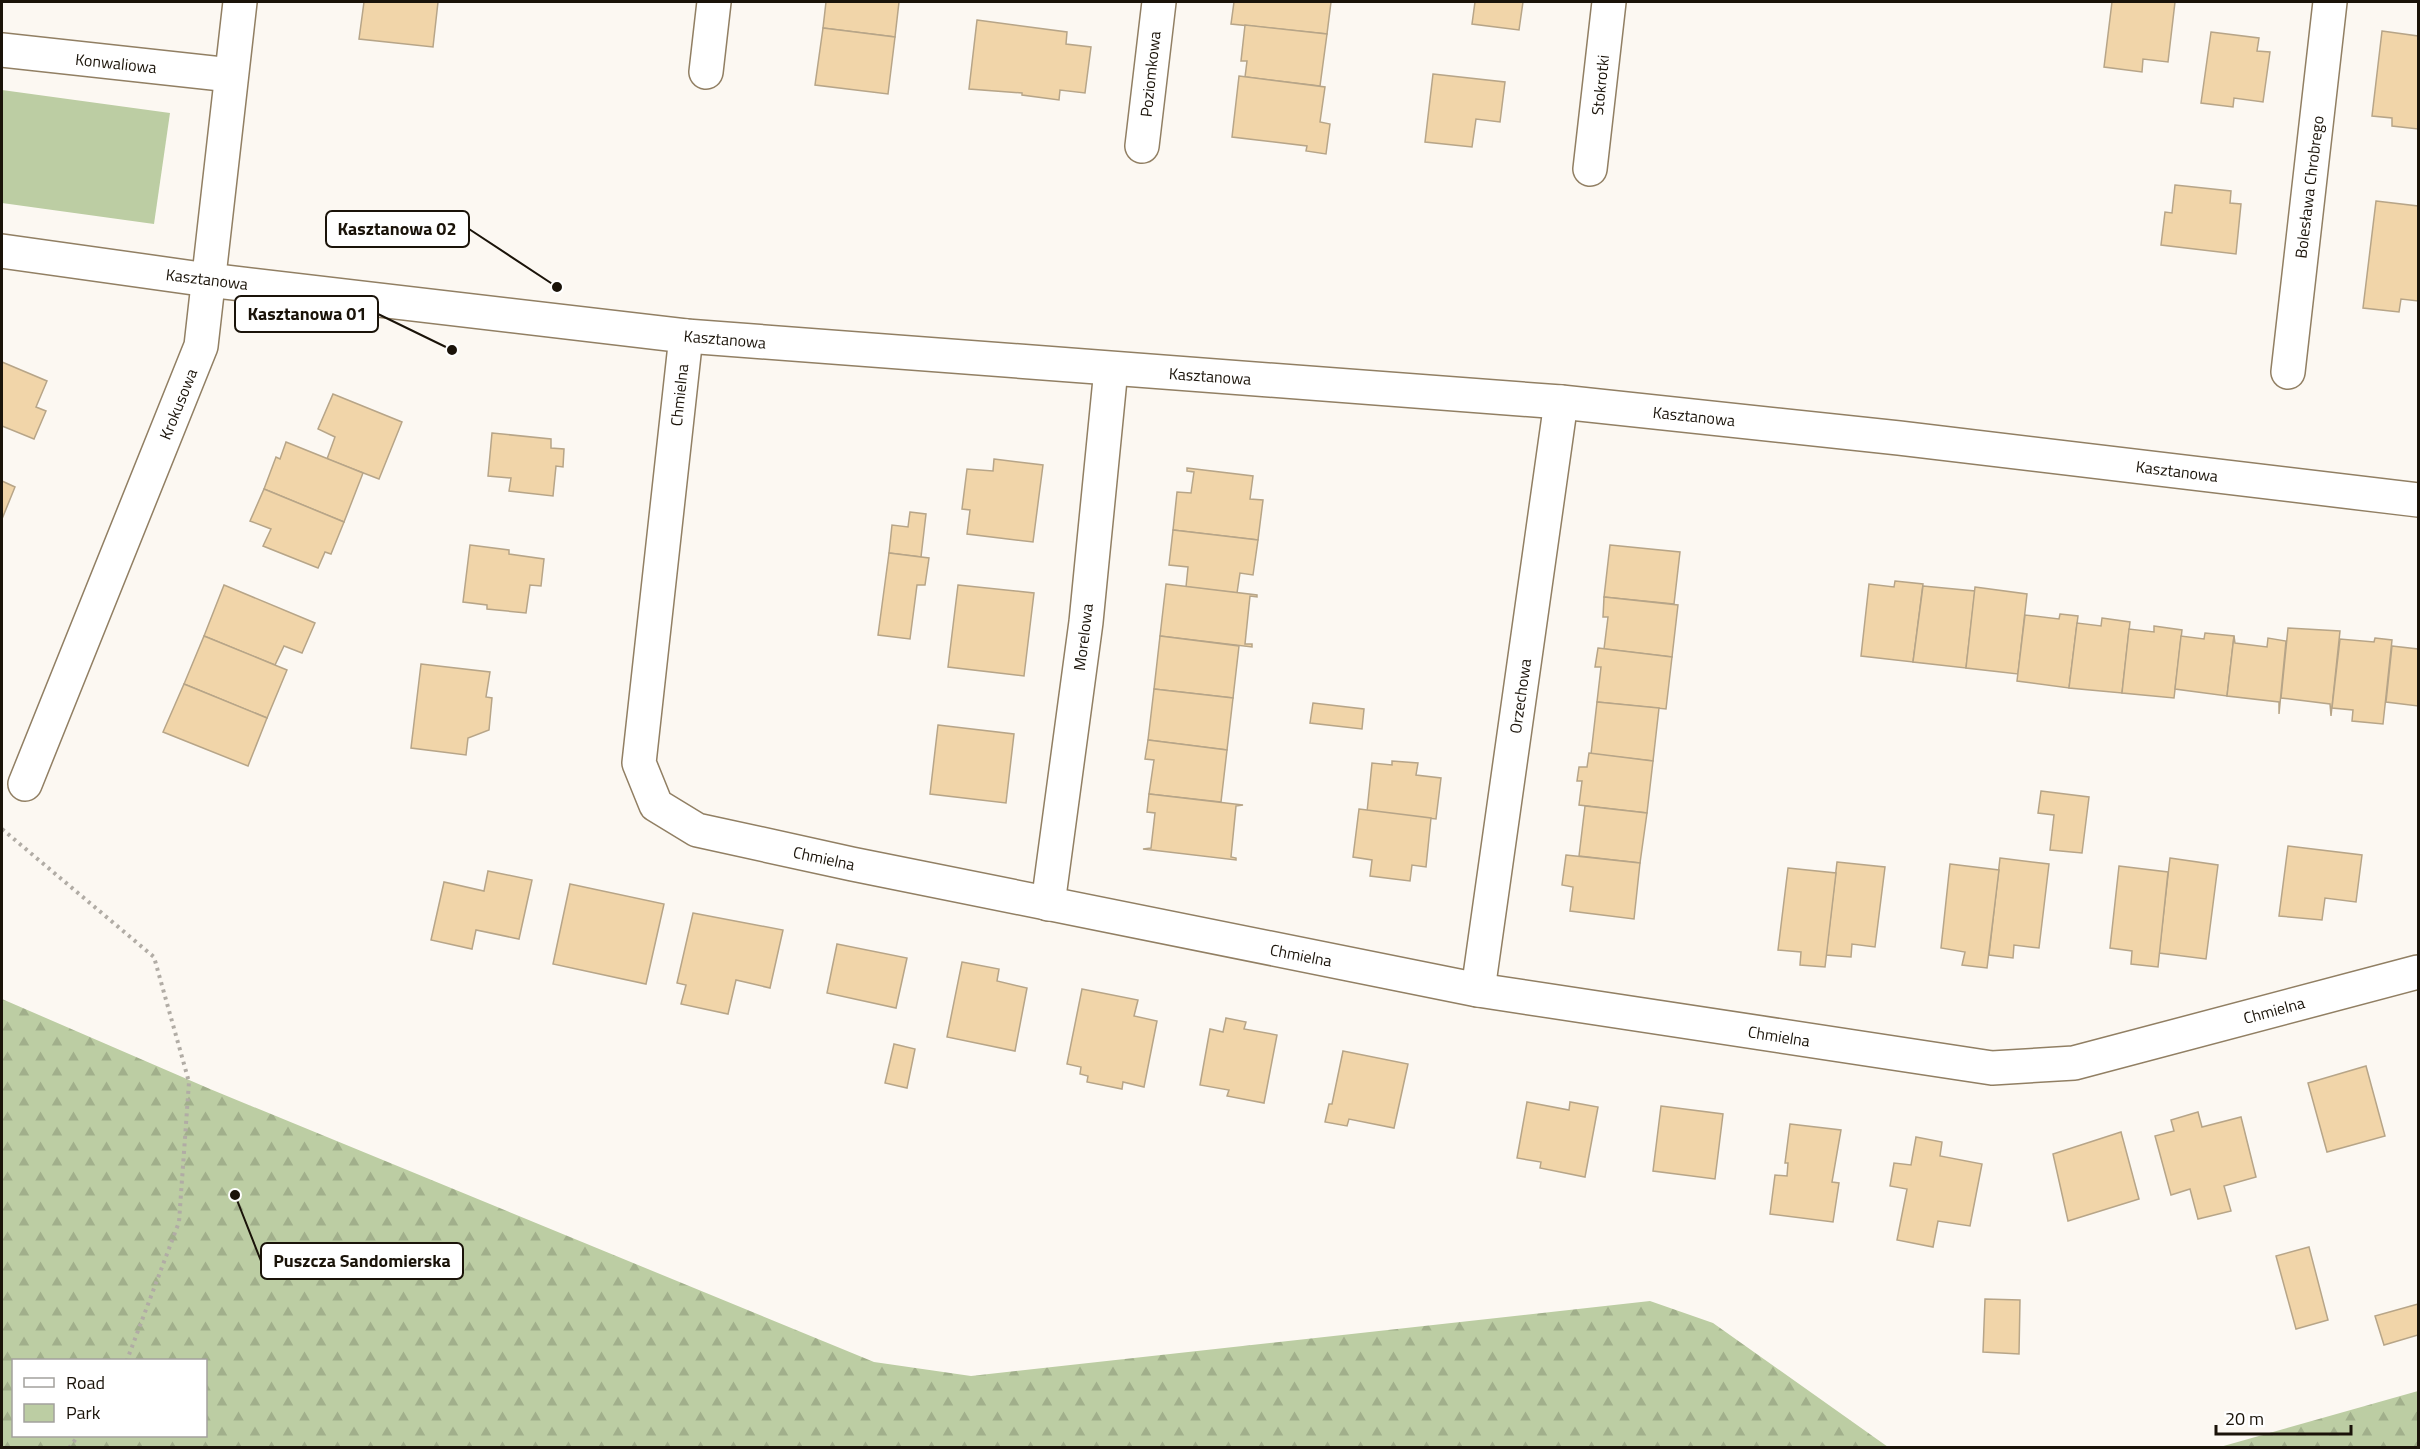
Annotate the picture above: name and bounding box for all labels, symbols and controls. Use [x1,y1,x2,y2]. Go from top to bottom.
street label: Poziomkowa [1134,30,1166,118]
street label: Konwaliowa [74,47,158,79]
street label: Stokrotki [1585,54,1615,116]
street label: Bolesława Chrobrego [2288,114,2330,260]
callout: Kasztanowa 02 [326,211,469,247]
text: Kasztanowa 02 [338,215,456,242]
street label: Kasztanowa [165,262,249,296]
callout: Kasztanowa 01 [235,296,378,332]
text: Kasztanowa 01 [248,300,366,327]
street label: Kasztanowa [683,323,767,355]
street label: Kasztanowa [1168,361,1252,391]
street label: Chmielna [664,363,694,427]
street label: Krokusowa [153,365,203,443]
street label: Kasztanowa [1652,400,1736,432]
street label: Kasztanowa [2135,454,2219,488]
street label: Morelowa [1067,602,1099,672]
street label: Orzechowa [1503,657,1537,735]
street label: Chmielna [791,840,857,876]
street label: Chmielna [1268,937,1334,973]
street label: Chmielna [2241,990,2307,1030]
street label: Chmielna [1746,1019,1812,1053]
callout: Puszcza Sandomierska [261,1243,463,1279]
text: Puszcza Sandomierska [273,1247,451,1274]
legend [12,1359,207,1437]
text: Road [66,1369,105,1396]
scale bar [2216,1398,2351,1436]
text: Park [66,1399,101,1426]
text: 20 m [2225,1405,2264,1432]

